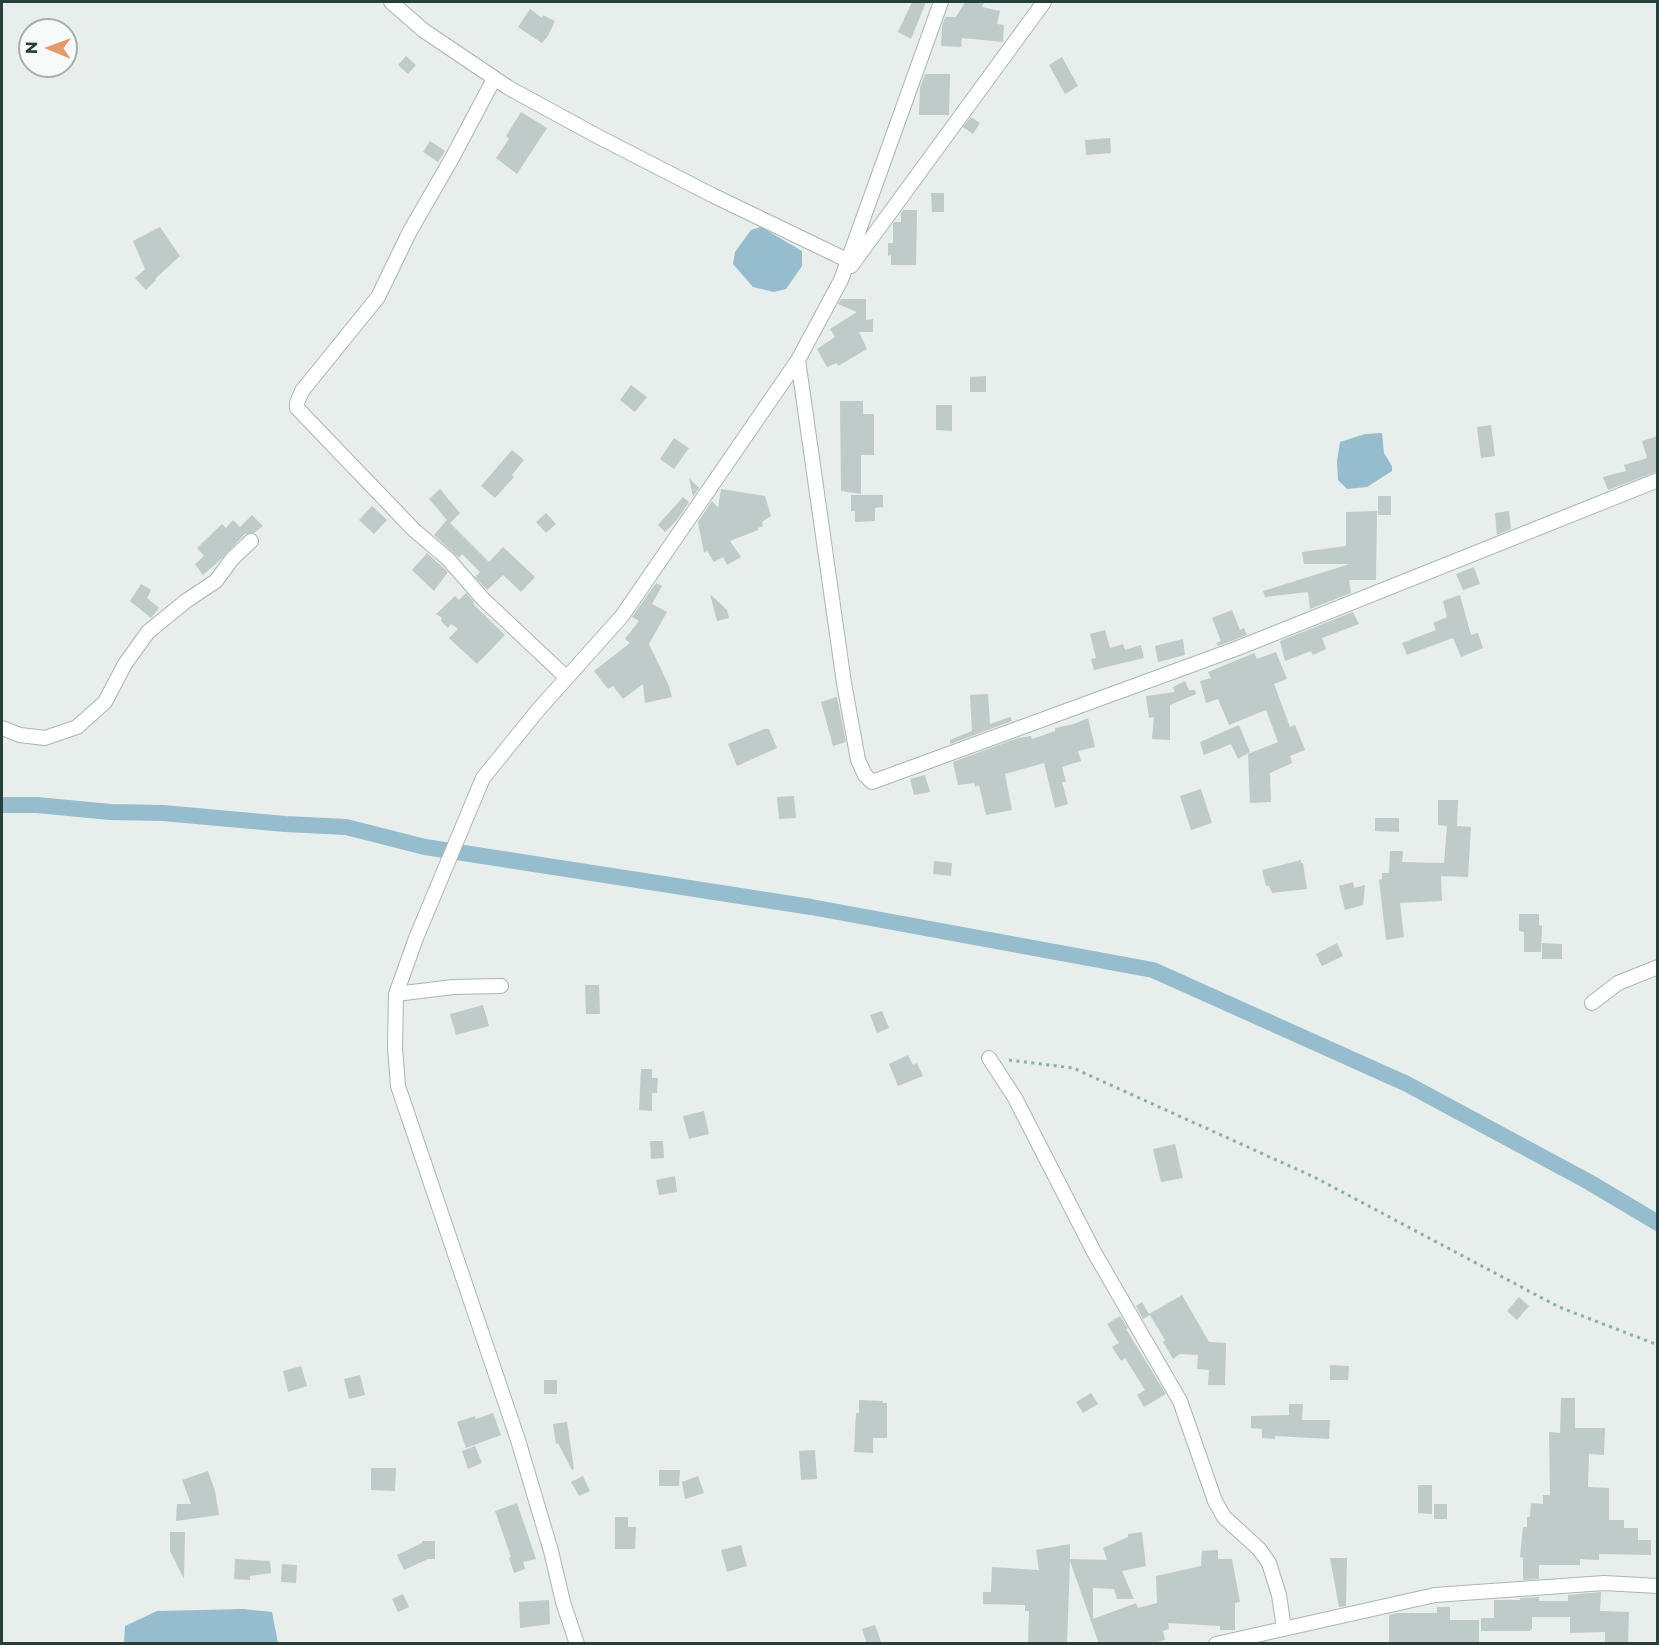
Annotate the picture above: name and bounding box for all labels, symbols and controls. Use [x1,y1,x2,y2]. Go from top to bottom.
north arrow [18,18,78,78]
text: N [22,41,41,54]

